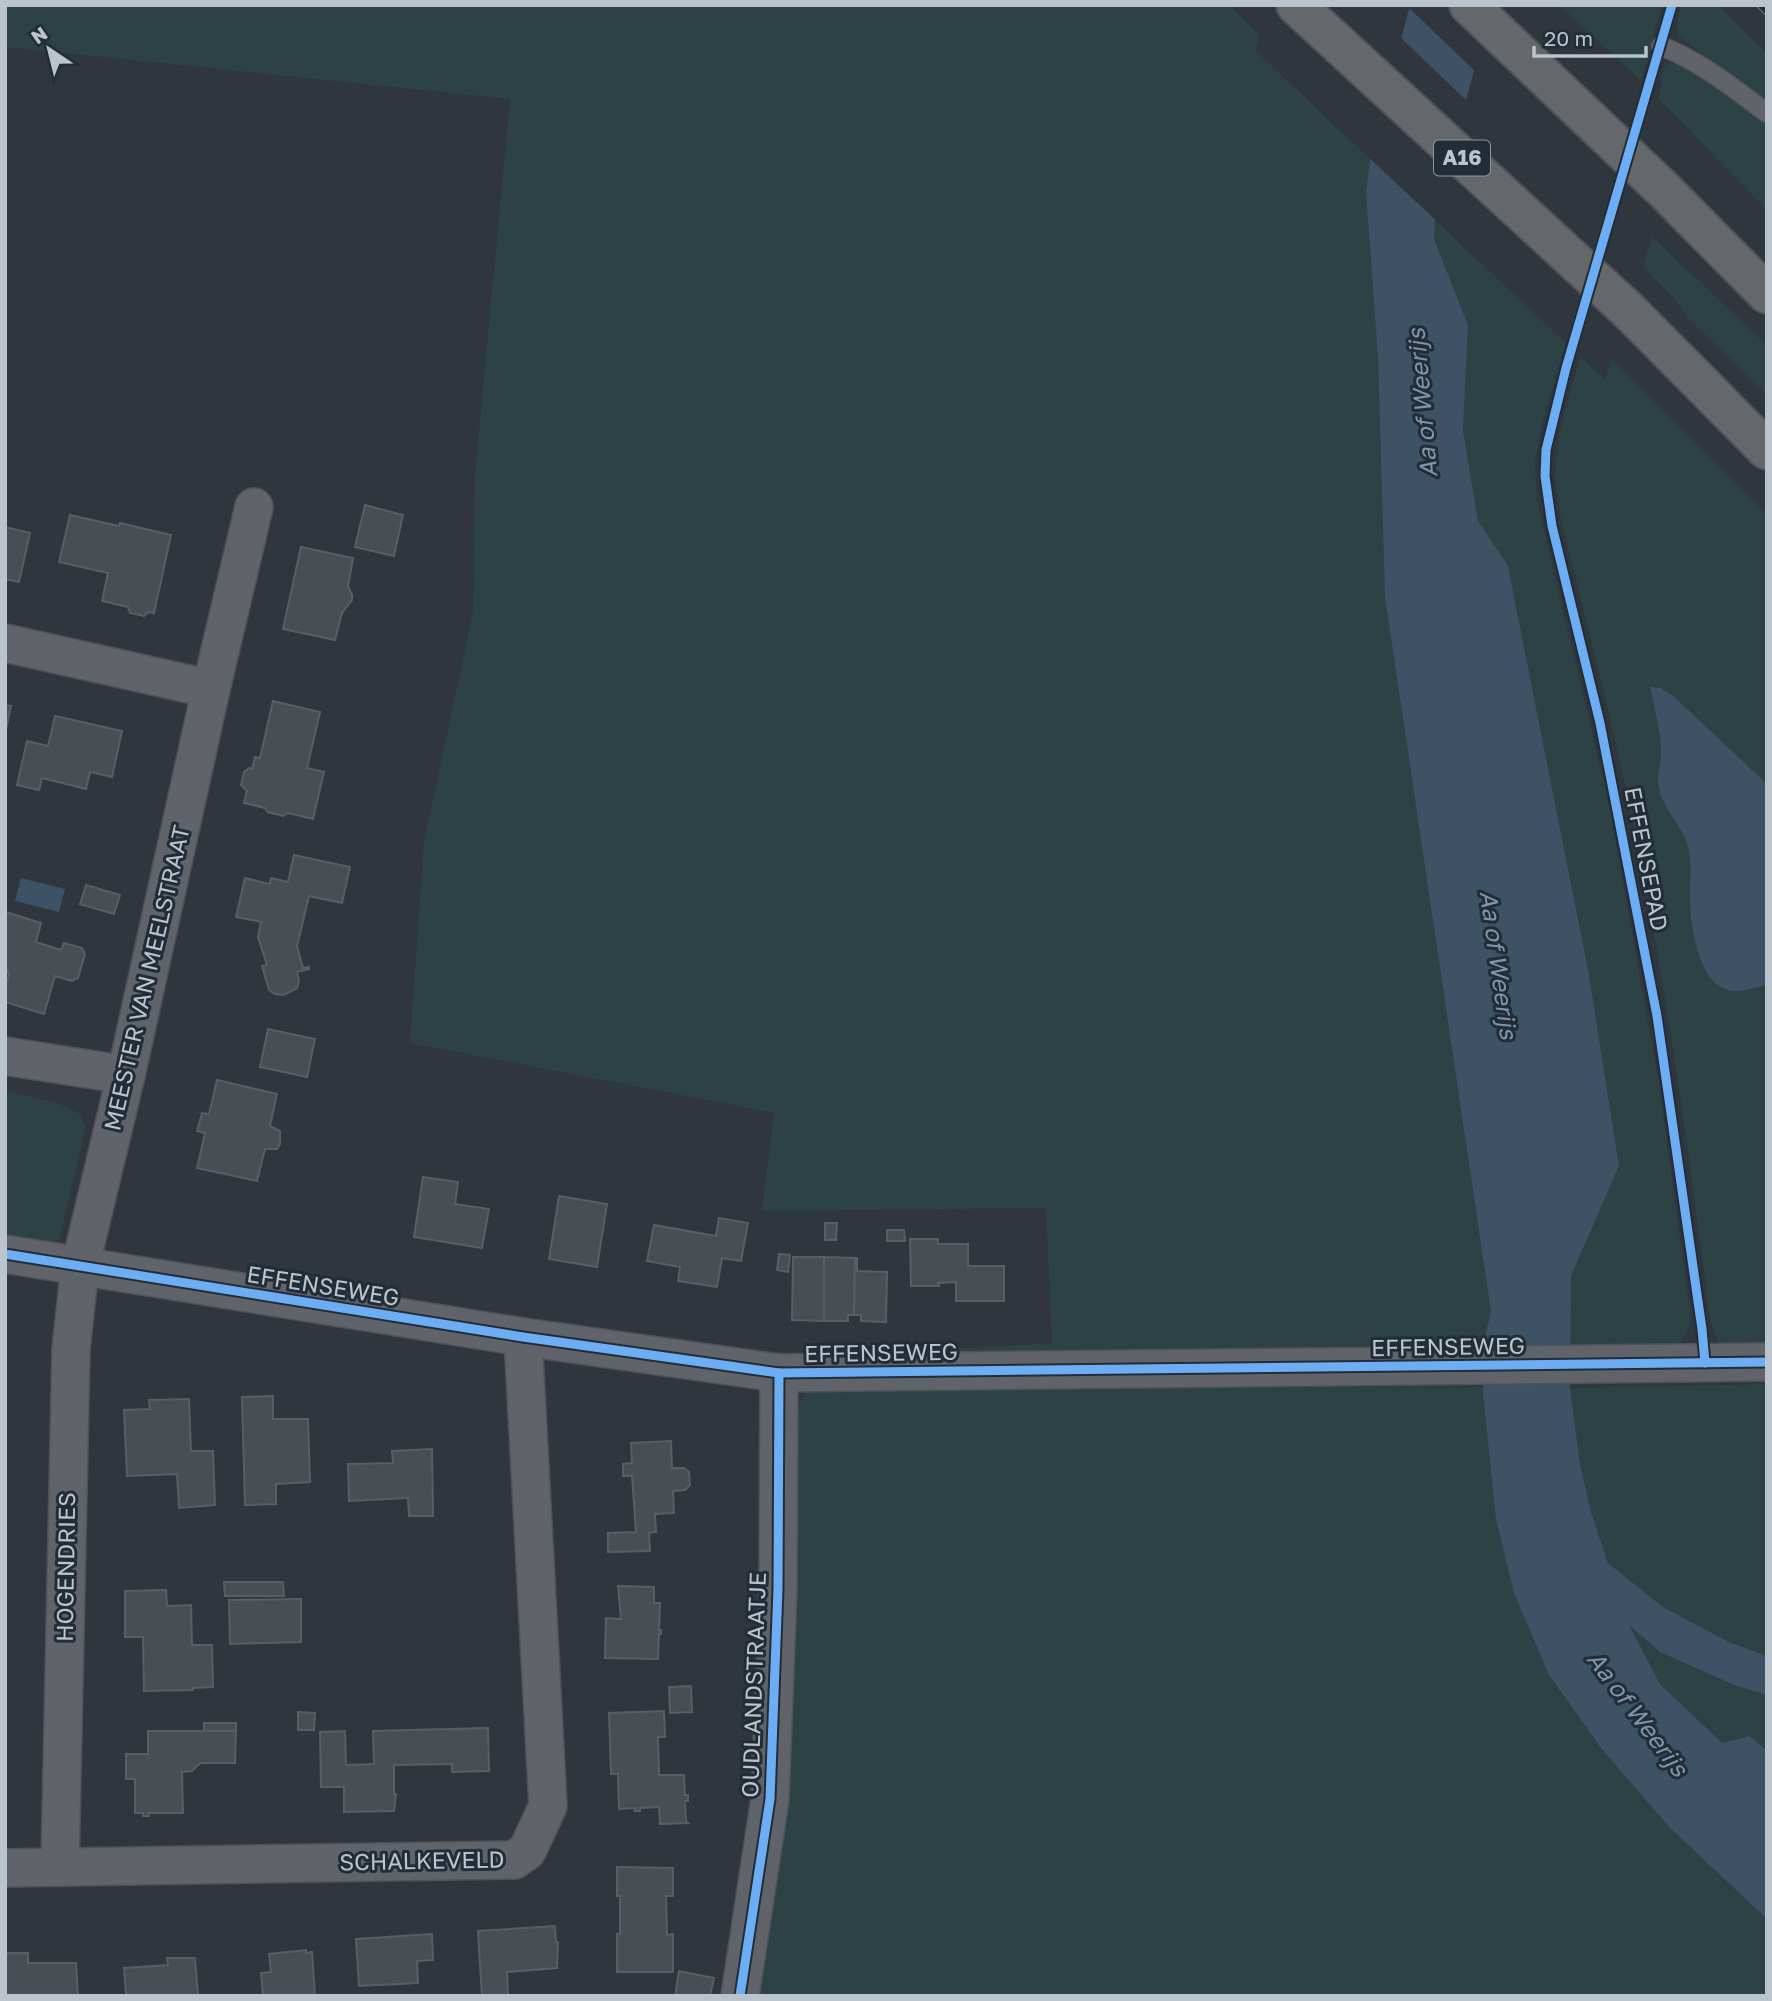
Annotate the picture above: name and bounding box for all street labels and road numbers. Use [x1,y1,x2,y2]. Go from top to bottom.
road number: A16 [1434,140,1490,176]
street label: EFFENSEPAD [1619,784,1675,933]
street label: MEESTER VAN MEELSTRAAT [97,822,195,1133]
street label: EFFENSEWEG [245,1259,401,1311]
street label: EFFENSEWEG [1371,1331,1525,1361]
street label: EFFENSEWEG [804,1337,958,1367]
street label: HOGENDRIES [50,1492,80,1642]
street label: OUDLANDSTRAATJE [735,1572,771,1798]
street label: SCHALKEVELD [339,1845,505,1875]

